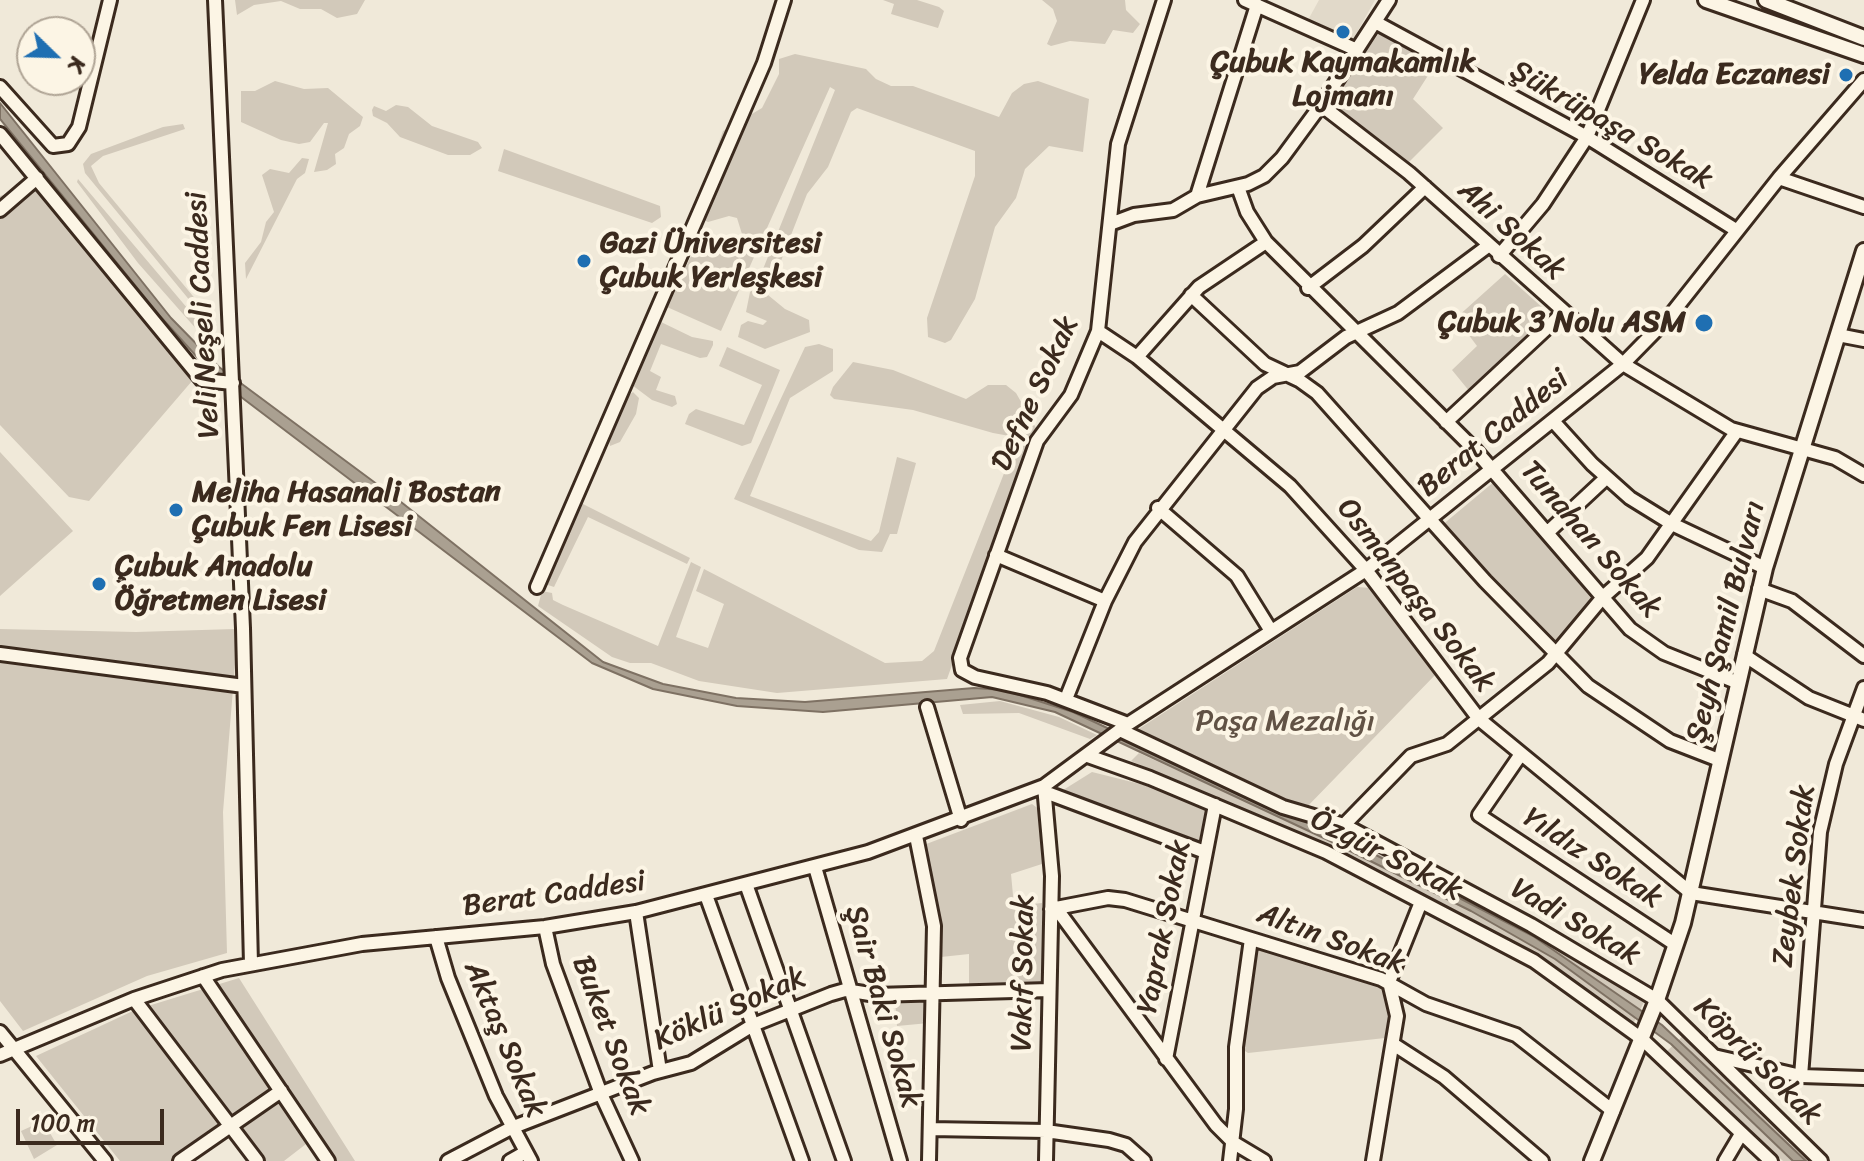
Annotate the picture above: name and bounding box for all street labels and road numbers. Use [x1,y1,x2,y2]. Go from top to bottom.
street label: Şükrüpaşa Sokak [1503,53,1719,199]
street label: Ahi Sokak [1450,173,1572,289]
street label: Veli Neşeli Caddesi [180,191,228,439]
street label: Defne Sokak [984,311,1088,477]
street label: Berat Caddesi [1411,362,1577,506]
street label: Tunahan Sokak [1512,454,1668,626]
street label: Osmanpaşa Sokak [1328,492,1502,700]
street label: Şeyh Şamil Bulvarı [1680,497,1774,747]
street label: Zeybek Sokak [1766,783,1824,969]
street label: Yıldız Sokak [1516,801,1668,917]
street label: Özgür Sokak [1304,802,1468,910]
street label: Yaprak Sokak [1131,837,1199,1017]
street label: Berat Caddesi [460,864,648,926]
street label: Vadi Sokak [1504,871,1646,975]
street label: Vakıf Sokak [1005,894,1043,1052]
street label: Altın Sokak [1252,897,1410,983]
street label: Şair Baki Sokak [836,901,928,1113]
street label: Buket Sokak [563,951,657,1121]
street label: Aktaş Sokak [455,956,553,1124]
street label: Köklü Sokak [648,960,812,1060]
street label: Köprü Sokak [1685,990,1829,1134]

